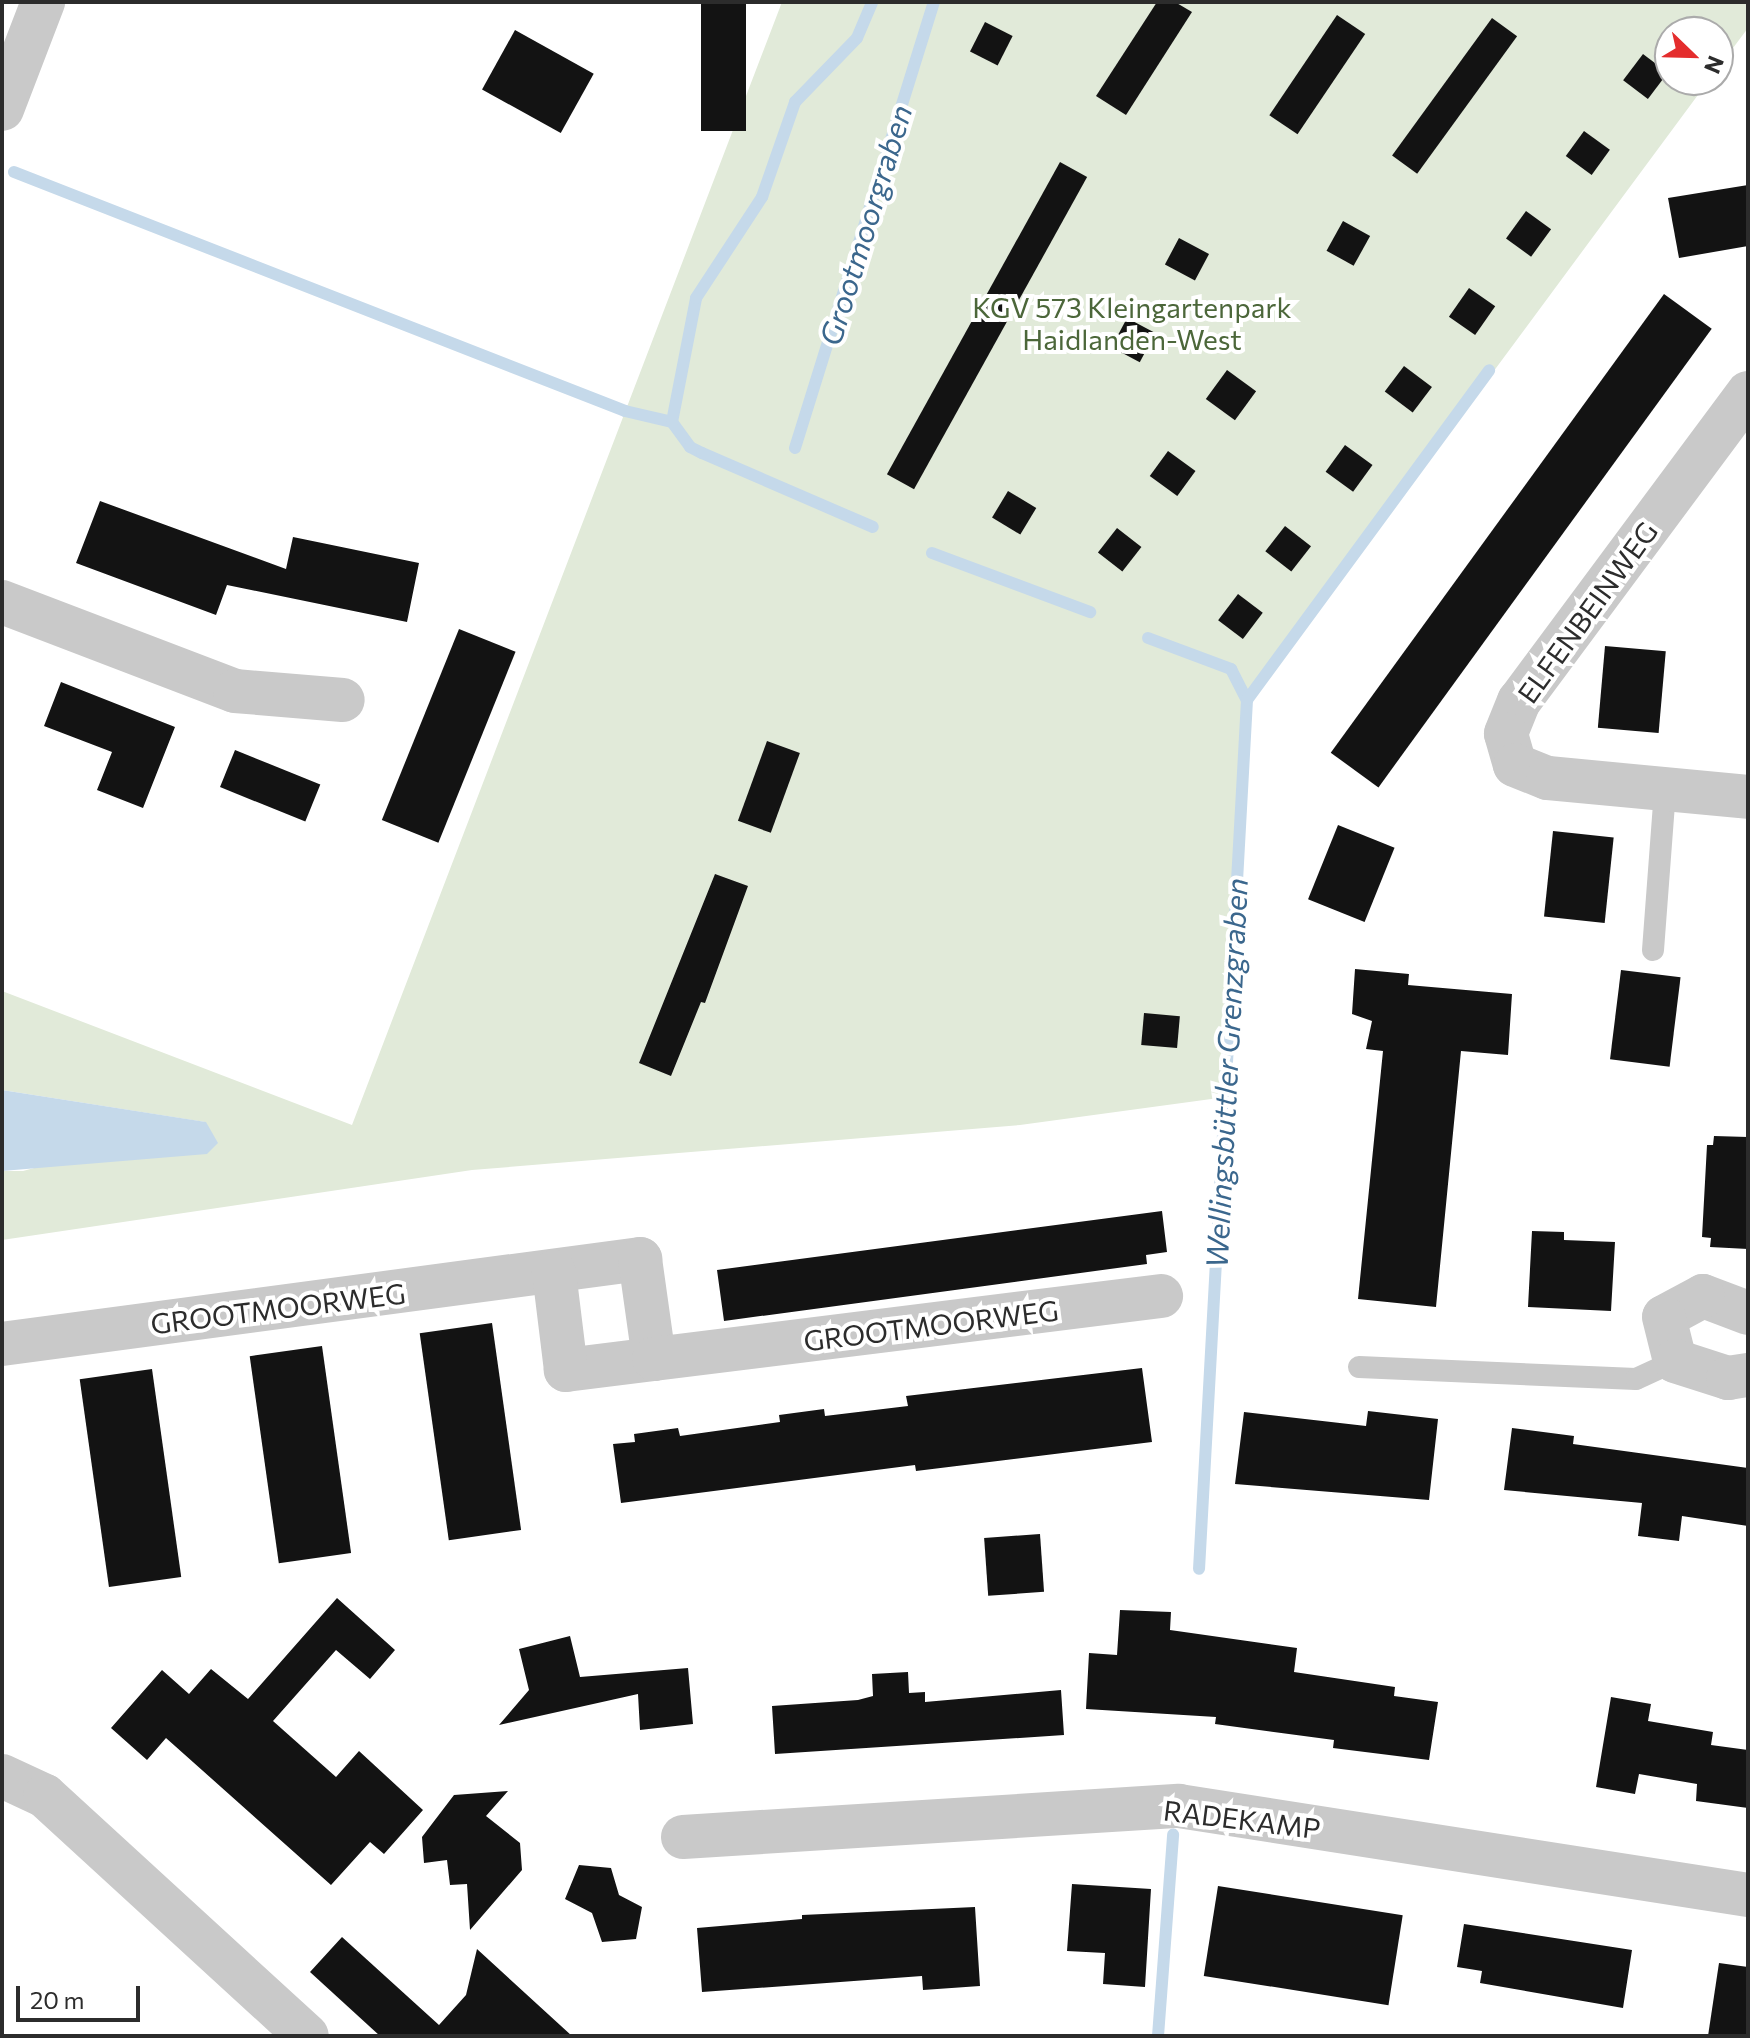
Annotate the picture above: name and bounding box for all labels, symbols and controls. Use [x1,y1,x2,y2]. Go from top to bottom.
north arrow [1654,16,1734,96]
text: N [1699,52,1730,78]
water label: Grootmoorgraben [811,100,919,350]
park label: KGV 573 Kleingartenpark Haidlanden-West [972,290,1292,356]
street label: ELFENBEINWEG [1510,515,1664,709]
water label: Wellingsbüttler Grenzgraben [1198,877,1254,1269]
street label: GROOTMOORWEG [149,1276,407,1340]
street label: GROOTMOORWEG [802,1293,1060,1357]
street label: RADEKAMP [1162,1793,1322,1845]
scale bar [20,1970,144,2020]
text: 20 m [30,1985,84,2014]

